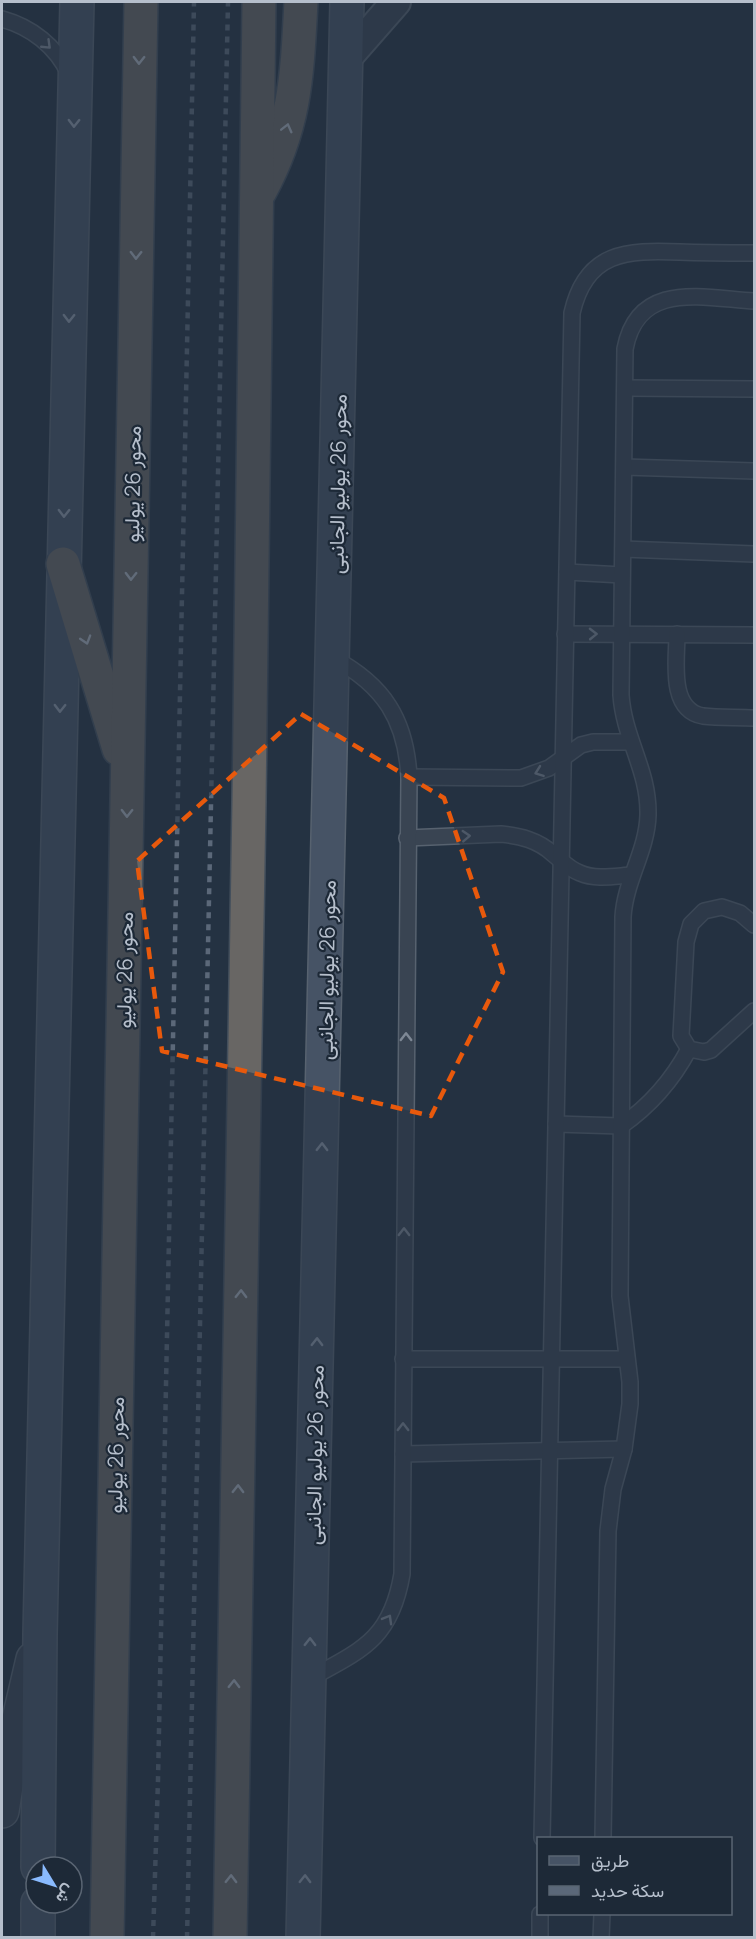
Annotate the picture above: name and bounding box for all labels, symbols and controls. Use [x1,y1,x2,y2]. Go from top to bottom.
one-way arrow [39,37,50,48]
one-way arrow [133,55,146,64]
one-way arrow [67,118,80,127]
one-way arrow [279,123,292,133]
one-way arrow [130,250,142,259]
one-way arrow [63,313,75,322]
street label: محور 26 يوليو الجانبى [321,394,353,574]
street label: محور 26 يوليو [117,425,147,543]
one-way arrow [58,508,70,517]
one-way arrow [124,571,137,580]
one-way arrow [589,627,598,640]
one-way arrow [79,634,91,645]
one-way arrow [53,703,66,712]
one-way arrow [534,765,545,778]
one-way arrow [120,808,133,817]
one-way arrow [461,829,470,842]
street label: محور 26 يوليو الجانبى [310,880,342,1060]
street label: محور 26 يوليو [109,911,139,1029]
one-way arrow [400,1033,412,1042]
one-way arrow [315,1143,328,1152]
one-way arrow [398,1228,410,1237]
one-way arrow [235,1290,247,1299]
one-way arrow [311,1338,323,1347]
street label: محور 26 يوليو الجانبى [298,1365,330,1545]
street label: محور 26 يوليو [100,1396,130,1514]
one-way arrow [397,1423,409,1432]
one-way arrow [232,1485,244,1494]
one-way arrow [381,1615,392,1626]
one-way arrow [304,1638,316,1647]
one-way arrow [228,1680,241,1689]
legend [537,1837,732,1915]
text: طريق [591,1848,629,1872]
north arrow [24,1855,84,1915]
one-way arrow [225,1875,237,1884]
one-way arrow [298,1875,311,1884]
text: سكة حديد [591,1878,664,1902]
text: ش [51,1880,80,1909]

